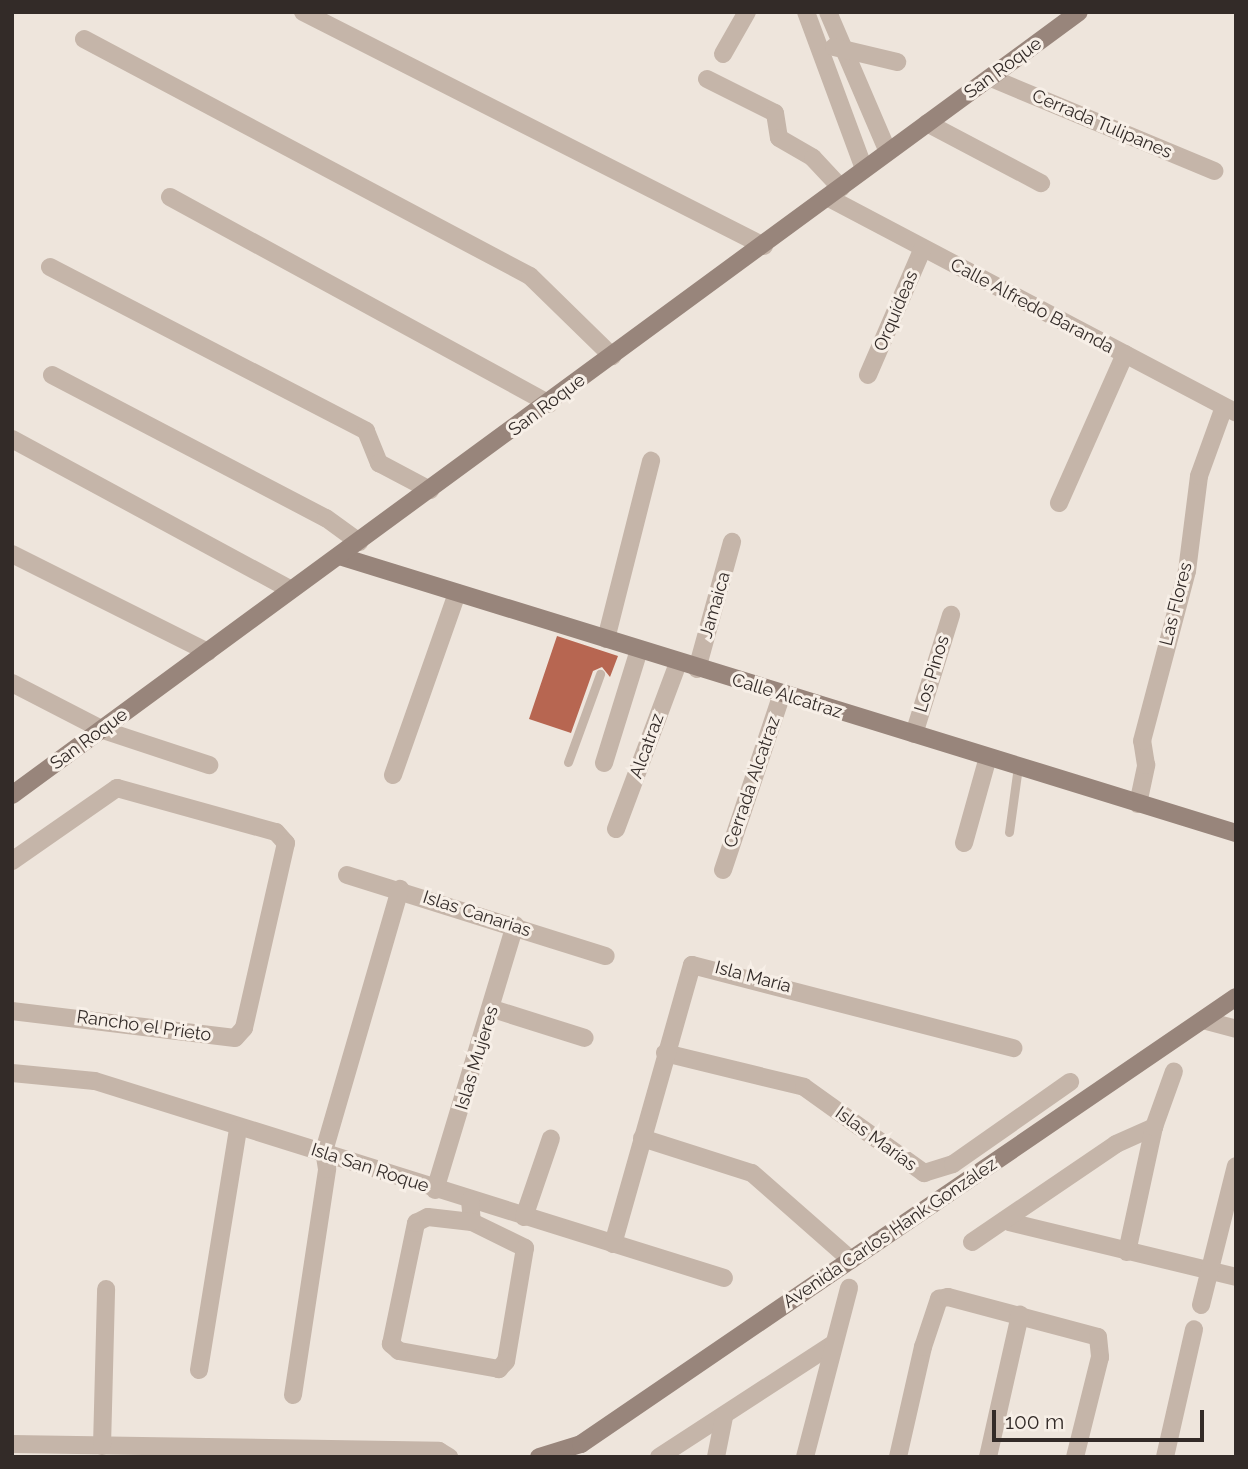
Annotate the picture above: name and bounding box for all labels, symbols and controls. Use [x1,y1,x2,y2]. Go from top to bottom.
street label: San Roque [960,33,1046,103]
street label: Cerrada Tulipanes [1028,85,1176,163]
street label: Calle Alfredo Baranda [946,254,1118,358]
street label: Orquídeas [869,267,923,355]
street label: San Roque [504,369,590,441]
street label: Las Flores [1155,560,1197,648]
street label: Jamaica [695,569,735,641]
street label: Los Pinos [910,633,954,715]
street label: Calle Alcatraz [729,669,845,723]
street label: San Roque [46,704,132,774]
street label: Alcatraz [625,711,669,781]
street label: Cerrada Alcatraz [719,713,785,851]
street label: Islas Canarias [420,886,534,942]
street label: Isla María [713,956,793,998]
street label: Islas Mujeres [451,1003,503,1113]
street label: Rancho el Prieto [75,1006,213,1046]
street label: Islas Marías [831,1102,921,1176]
street label: Isla San Roque [308,1139,432,1197]
street label: Avenida Carlos Hank González [779,1153,1001,1313]
scale bar [996,1396,1208,1440]
text: 100 m [1005,1409,1064,1434]

